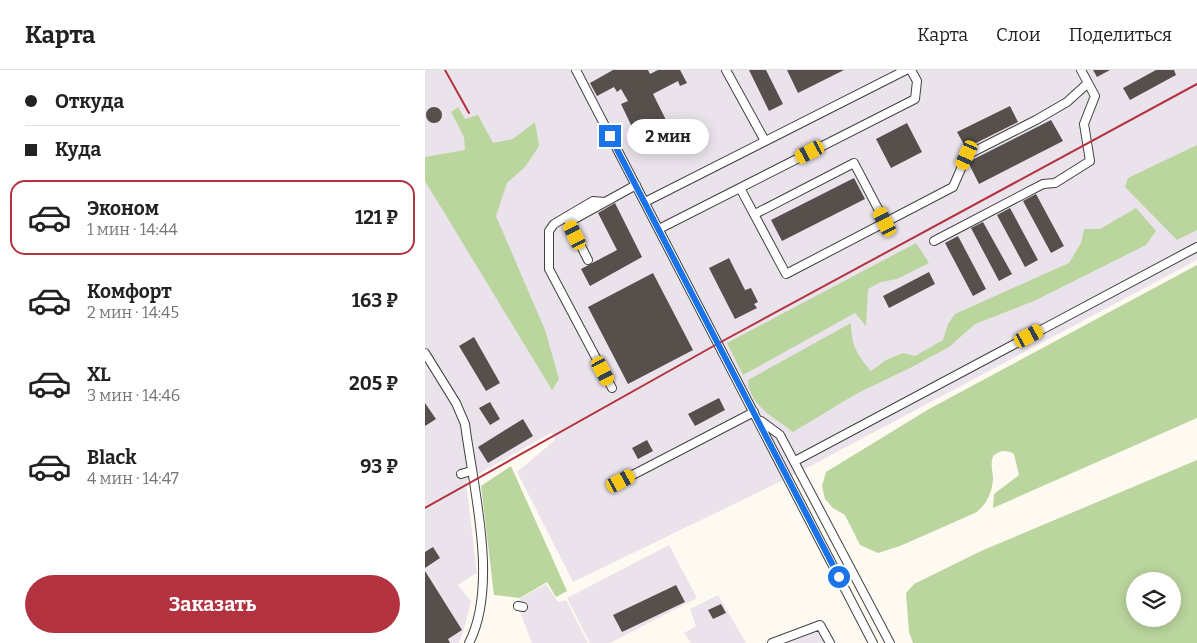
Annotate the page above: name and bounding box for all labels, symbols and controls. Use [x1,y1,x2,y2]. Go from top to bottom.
text: Карта [25,21,95,49]
text: Карта [917,24,968,46]
text: Слои [996,24,1041,46]
text: Поделиться [1069,24,1172,46]
text: Откуда [55,90,124,113]
callout: 2 мин [627,118,710,154]
route end [599,125,621,147]
text: 2 мин [645,127,691,146]
text: Куда [55,138,101,161]
car [954,138,979,172]
car [793,139,826,165]
icon: car [27,195,72,240]
text: Эконом [87,197,159,220]
car [871,205,898,239]
text: 121 ₽ [355,206,398,229]
car [561,218,588,252]
text: 1 мин · 14:44 [87,220,178,239]
icon: car [27,278,72,323]
text: Комфорт [87,280,172,303]
text: 163 ₽ [352,289,398,312]
text: 2 мин · 14:45 [87,303,179,322]
car [1012,322,1045,350]
car [589,354,616,388]
icon: car [27,361,72,406]
text: XL [87,363,111,386]
text: 205 ₽ [349,372,398,395]
text: 3 мин · 14:46 [87,386,180,405]
icon: car [27,444,72,489]
text: Black [87,446,137,469]
text: 93 ₽ [360,455,398,478]
car [604,467,637,495]
text: 4 мин · 14:47 [87,469,179,488]
route start [828,566,850,588]
map controls [1126,572,1181,627]
button: layers [1126,572,1181,627]
button: Заказать [25,575,400,633]

